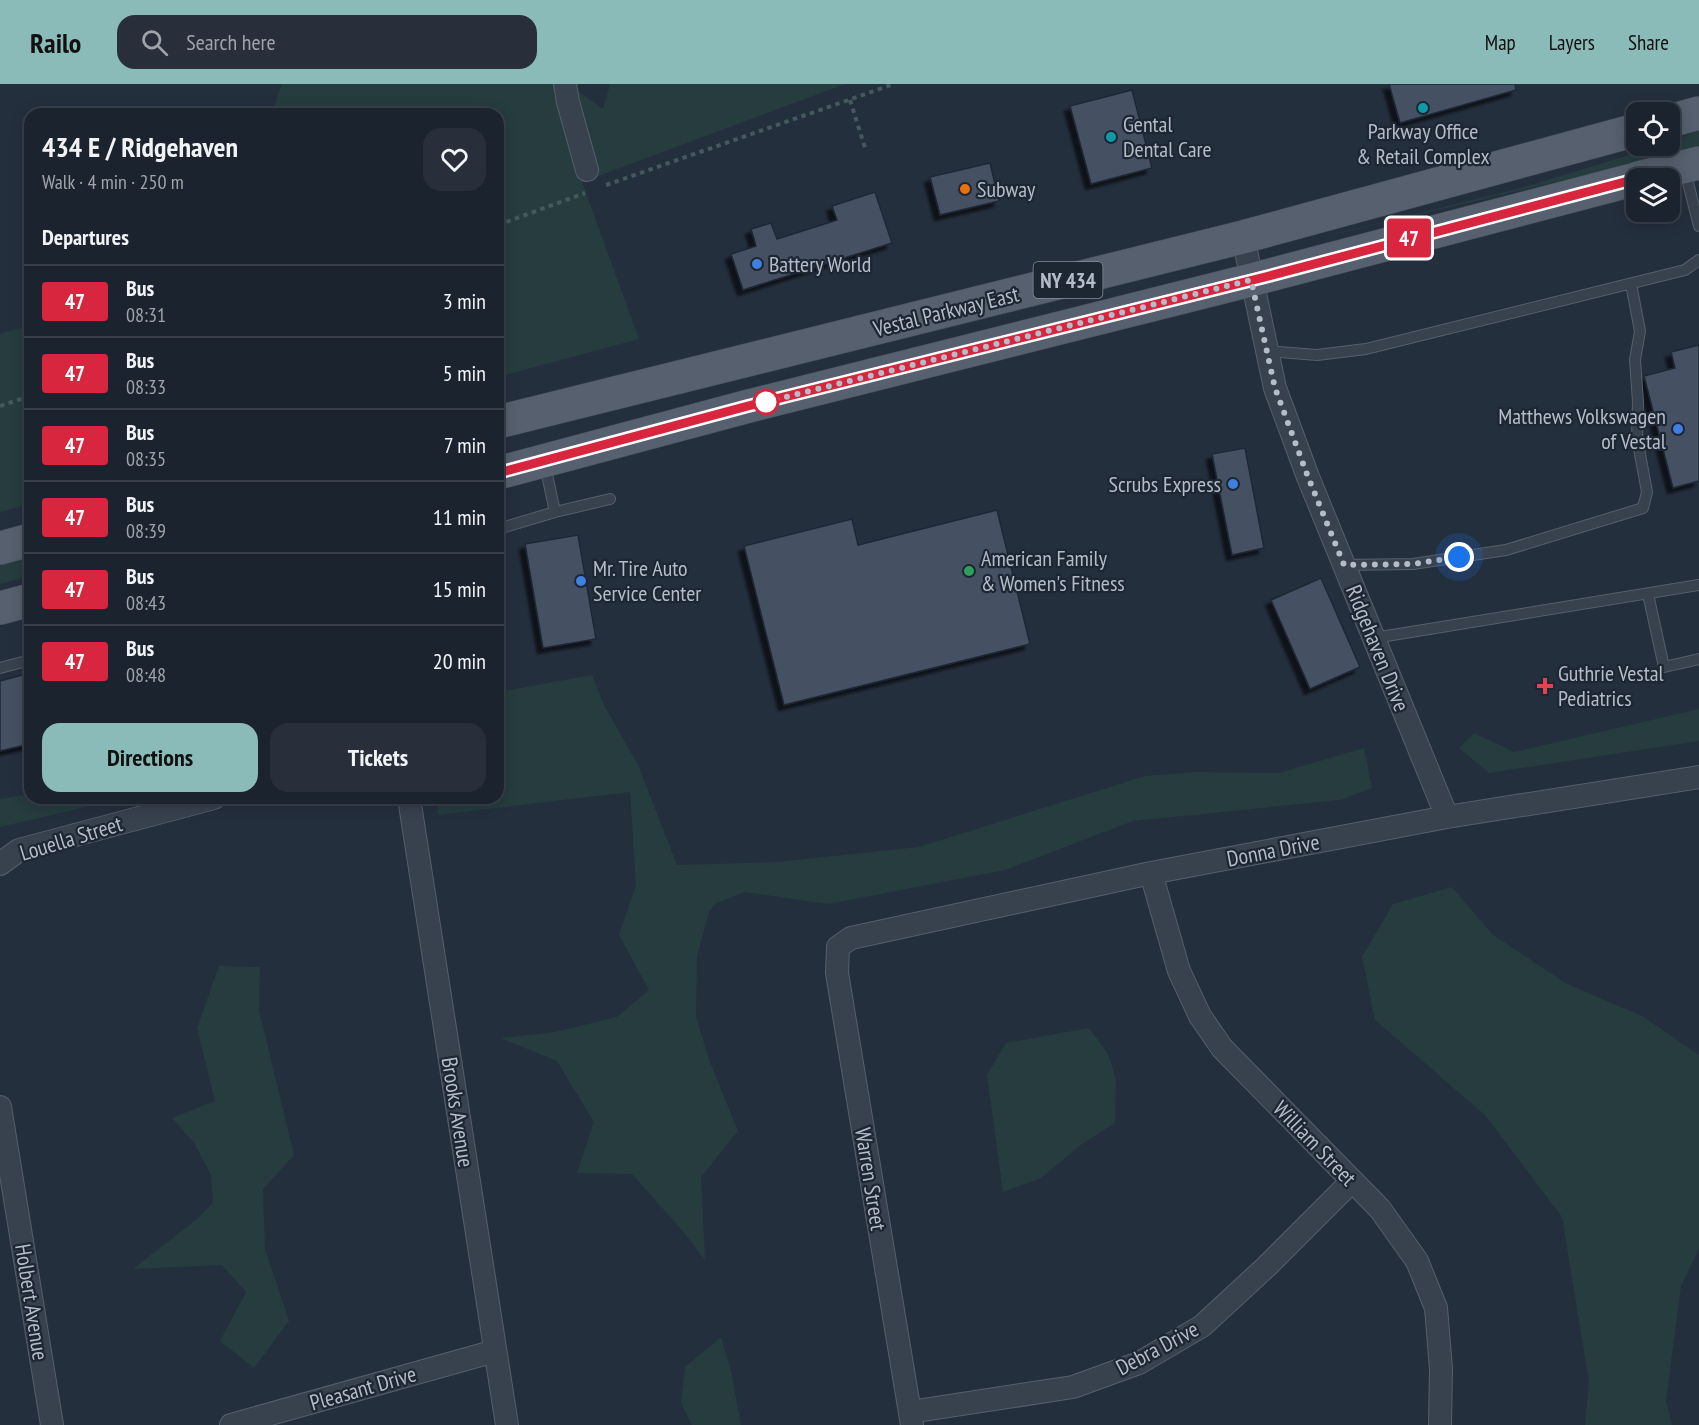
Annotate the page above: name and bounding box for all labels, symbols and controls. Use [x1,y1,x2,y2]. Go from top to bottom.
search box [117,15,537,69]
text: Railo [30,24,81,61]
icon: search [138,26,171,59]
text: Search here [186,28,276,56]
text: Map [1485,29,1516,56]
text: Layers [1549,29,1595,56]
text: Share [1628,29,1669,56]
marker: Parkway Office & Retail Complex [1416,101,1430,115]
map controls [1626,102,1680,222]
button: locate [1626,102,1680,156]
place label: Gental Dental Care [1123,110,1212,163]
place label: Parkway Office & Retail Complex [1356,117,1490,170]
text: 434 E / Ridgehaven [42,128,238,165]
button: heart [423,128,486,191]
marker: Gental Dental Care [1104,130,1118,144]
button: layers [1626,168,1680,222]
text: Walk · 4 min · 250 m [42,169,184,195]
place label: Subway [977,175,1036,203]
marker: Subway [958,182,972,196]
line badge: 47 [1382,218,1436,258]
text: Departures [42,223,129,251]
text: 47 [1399,225,1419,252]
place label: Battery World [769,250,871,278]
marker: Battery World [750,257,764,271]
road number: NY 434 [1034,262,1102,298]
text: Bus [126,274,154,302]
street label: Vestal Parkway East [869,279,1022,343]
text: 3 min [443,287,486,315]
text: 47 [65,288,85,315]
text: 08:31 [126,302,166,328]
text: Bus [126,346,154,374]
text: 5 min [443,359,486,387]
text: 47 [65,360,85,387]
text: 08:33 [126,374,166,400]
unlabelled marker [753,389,779,415]
place label: Matthews Volkswagen of Vestal [1498,402,1667,455]
text: Bus [126,418,154,446]
marker: Matthews Volkswagen of Vestal [1671,422,1685,436]
text: 7 min [444,431,486,459]
text: 47 [65,432,85,459]
text: 08:35 [126,446,166,472]
place label: Scrubs Express [1108,470,1221,498]
marker: Scrubs Express [1226,477,1240,491]
text: Bus [126,490,154,518]
text: 11 min [433,503,486,531]
text: 47 [65,504,85,531]
text: 08:39 [126,518,166,544]
your location [1444,542,1474,572]
place label: American Family & Women's Fitness [981,544,1125,597]
place label: Mr. Tire Auto Service Center [593,554,701,607]
text: Bus [126,562,154,590]
marker: American Family & Women's Fitness [962,564,976,578]
marker: Mr. Tire Auto Service Center [574,574,588,588]
text: 15 min [433,575,486,603]
text: 47 [65,576,85,603]
street label: Ridgehaven Drive [1340,581,1416,715]
text: 08:43 [126,590,166,616]
text: Bus [126,634,154,662]
text: 20 min [433,647,486,675]
text: 47 [65,648,85,675]
place label: Guthrie Vestal Pediatrics [1558,659,1665,712]
text: 08:48 [126,662,166,688]
marker: Guthrie Vestal Pediatrics [1536,677,1554,695]
button: Directions [42,723,258,792]
button: Tickets [270,723,486,792]
street label: Louella Street [16,809,126,867]
street label: Donna Drive [1224,827,1322,873]
street label: Brooks Avenue [435,1055,481,1169]
street label: William Street [1267,1094,1363,1192]
street label: Warren Street [849,1126,893,1232]
street label: Holbert Avenue [9,1242,55,1362]
street label: Debra Drive [1111,1315,1203,1381]
street label: Pleasant Drive [306,1359,420,1417]

